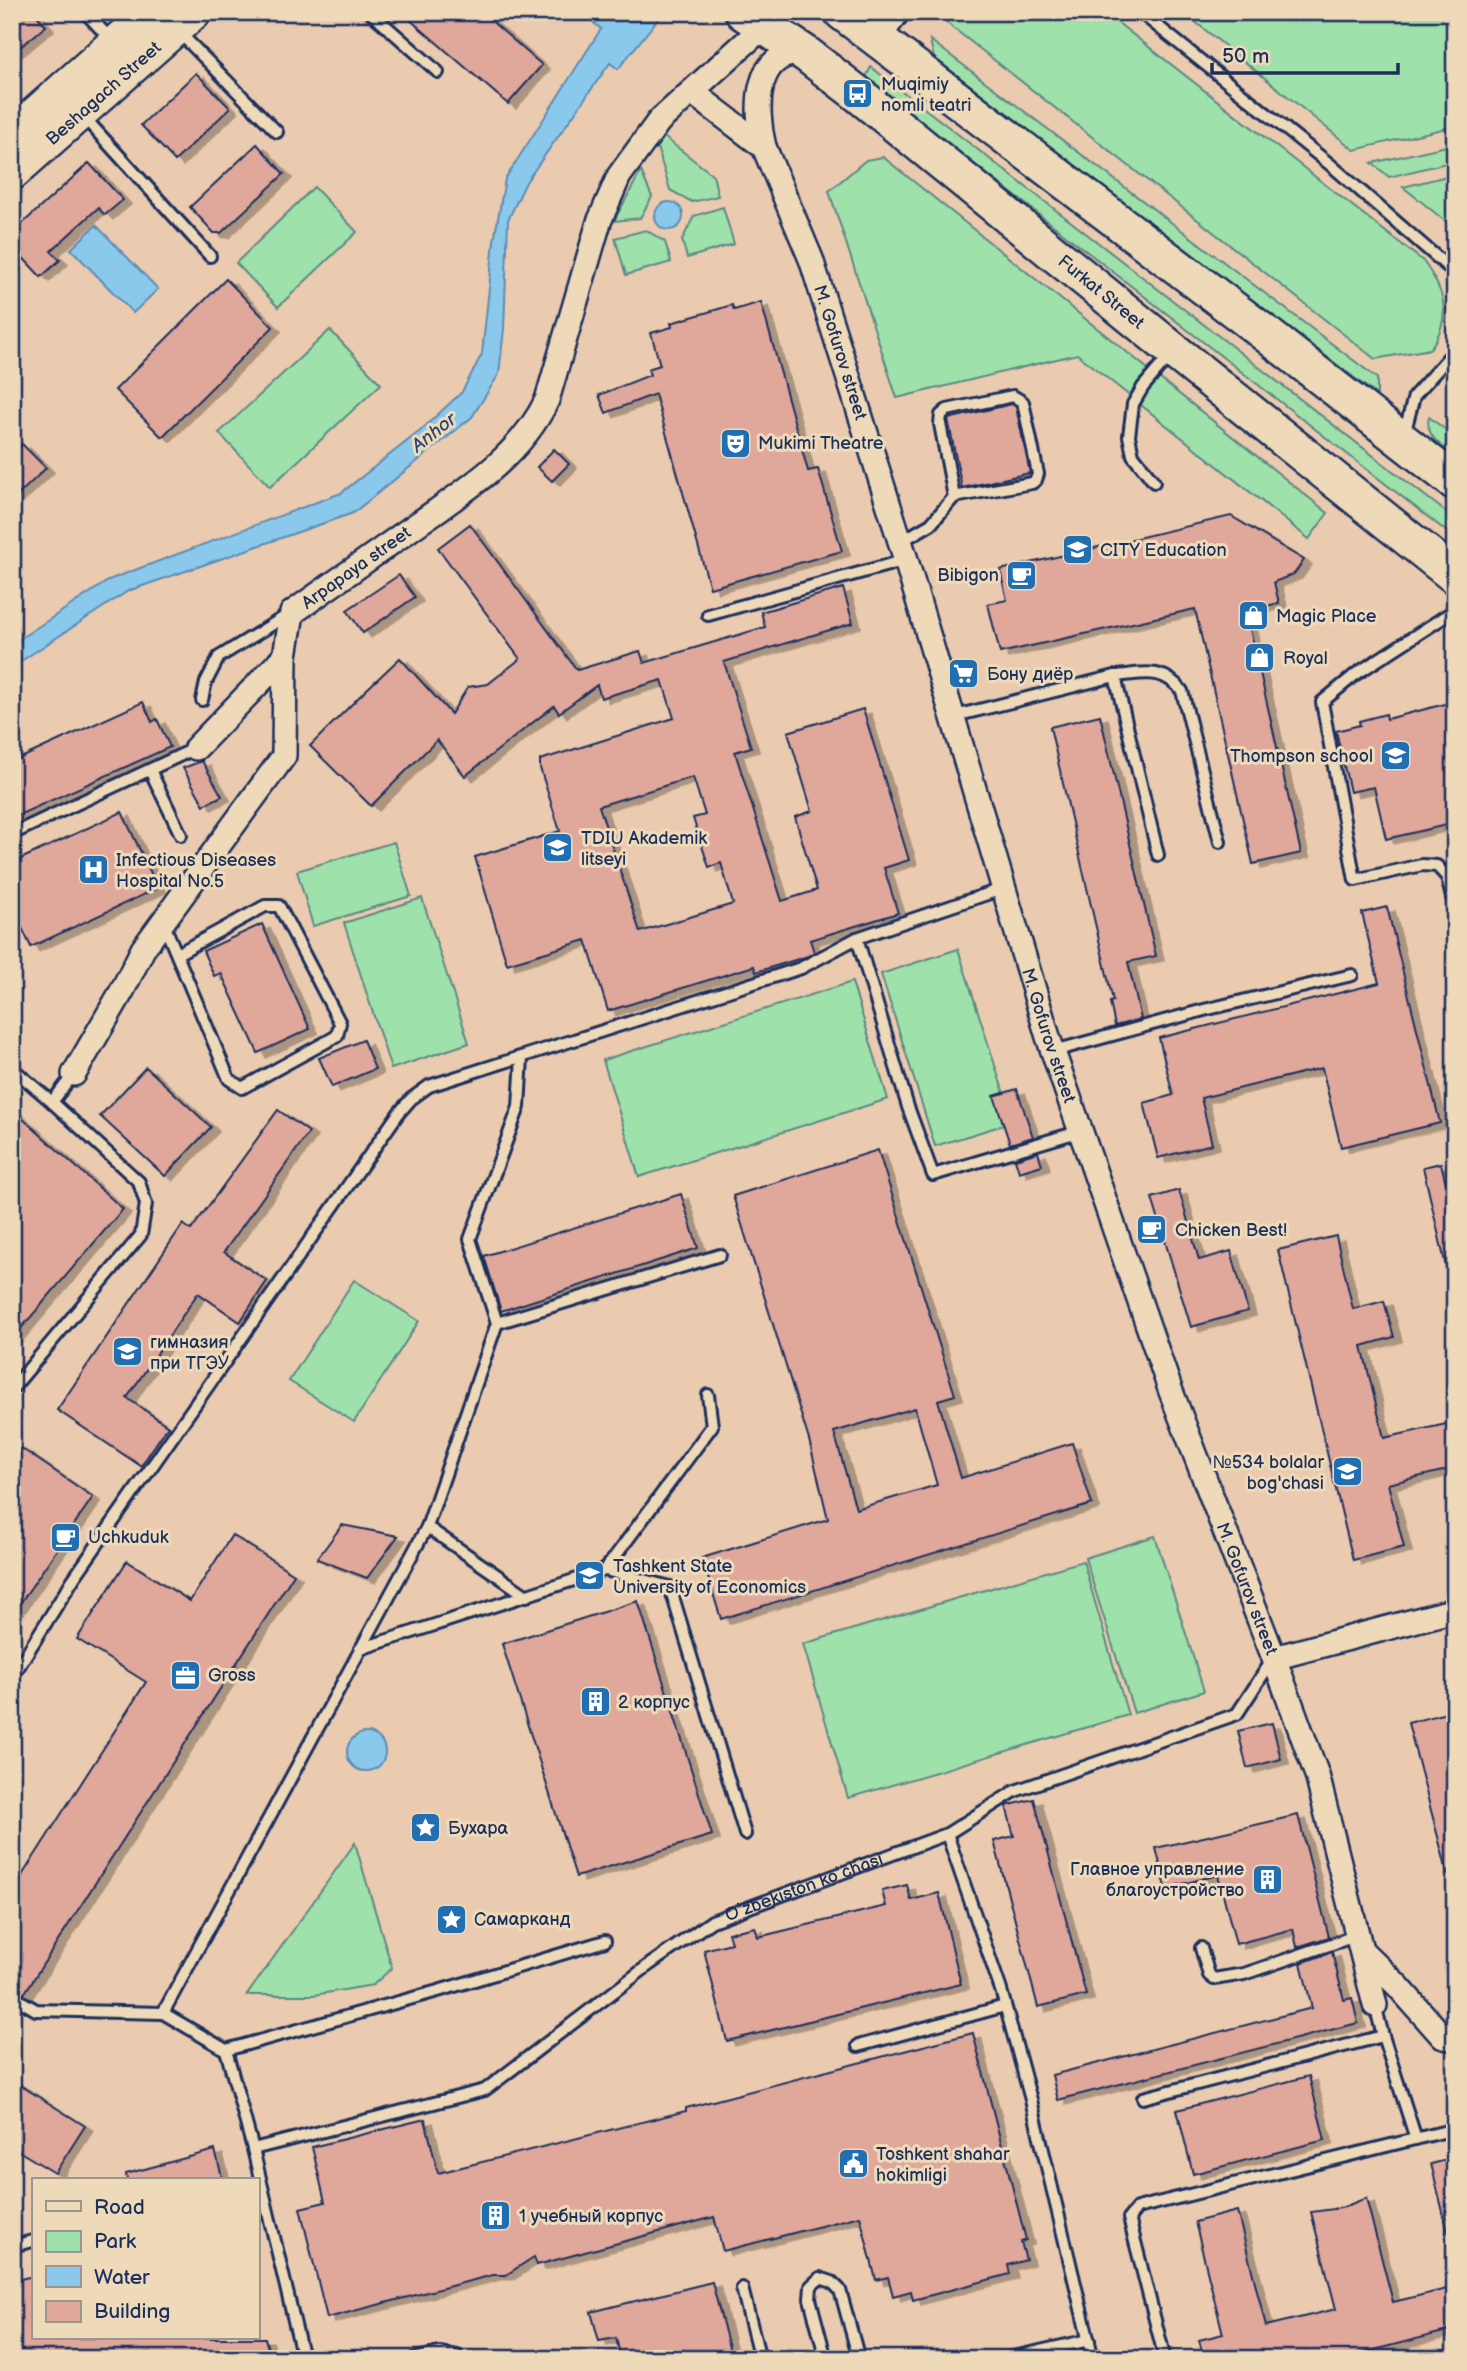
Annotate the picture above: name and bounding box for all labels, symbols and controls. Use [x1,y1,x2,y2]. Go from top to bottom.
scale bar [1212,32,1397,76]
street label: Beshagach Street [42,36,165,149]
text: 50 m [1222,44,1269,69]
place label: Muqimiy nomli teatri [881,74,971,116]
bus stop icon: Muqimiy nomli teatri [841,77,875,111]
street label: Furkat Street [1054,251,1149,334]
street label: M. Gofurov street [809,282,872,423]
water label: Anhor [406,408,462,458]
theatre icon: Mukimi Theatre [718,426,752,460]
place label: Mukimi Theatre [758,433,884,454]
street label: Arpapaya street [297,521,415,613]
school or university icon: CITY Education [1060,533,1094,567]
place label: CITY Education [1100,540,1227,561]
cafe icon: Bibigon [1005,558,1039,592]
place label: Bibigon [937,565,999,586]
shop icon: Magic Place [1236,599,1270,633]
place label: Magic Place [1276,606,1377,627]
shop icon: Royal [1243,641,1277,675]
place label: Royal [1283,648,1328,669]
supermarket icon: Бону диёр [947,657,981,691]
place label: Бону диёр [987,664,1073,685]
school or university icon: Thompson school [1379,739,1413,773]
place label: Thompson school [1230,746,1373,767]
place label: TDIU Akademik litseyi [581,828,707,870]
school or university icon: TDIU Akademik litseyi [541,831,575,865]
place label: Infectious Diseases Hospital No.5 [116,850,276,892]
hospital icon: Infectious Diseases Hospital No.5 [76,853,110,887]
street label: M. Gofurov street [1018,966,1081,1106]
cafe icon: Chicken Best! [1135,1213,1169,1247]
place label: Chicken Best! [1175,1220,1287,1241]
place label: гимназия при ТГЭУ [150,1332,229,1374]
school or university icon: гимназия при ТГЭУ [110,1335,144,1369]
place label: №534 bolalar bog'chasi [1212,1452,1324,1494]
school or university icon: №534 bolalar bog'chasi [1330,1455,1364,1489]
cafe icon: Uchkuduk [48,1520,82,1554]
street label: M. Gofurov street [1212,1520,1282,1658]
place label: Uchkuduk [88,1527,169,1548]
place label: Tashkent State University of Economics [613,1556,806,1598]
school or university icon: Tashkent State University of Economics [573,1559,607,1593]
office icon: Gross [168,1658,202,1692]
place label: Gross [208,1665,256,1686]
building icon: 2 корпус [578,1685,612,1719]
place label: 2 корпус [618,1692,690,1713]
place icon: Бухара [408,1811,442,1845]
place label: Бухара [448,1818,509,1839]
street label: O‘zbekiston ko‘chasi [722,1848,886,1926]
place label: Главное управление благоустройство [1070,1859,1244,1901]
building icon: Главное управление благоустройство [1250,1862,1284,1896]
place icon: Самарканд [434,1902,468,1936]
place label: Самарканд [474,1909,571,1930]
place label: Toshkent shahar hokimligi [876,2144,1010,2186]
public building icon: Toshkent shahar hokimligi [836,2147,870,2181]
legend [32,2178,259,2340]
text: Road [94,2195,145,2220]
building icon: 1 учебный корпус [479,2199,513,2233]
place label: 1 учебный корпус [519,2206,663,2227]
text: Park [94,2229,137,2254]
text: Water [94,2265,150,2290]
text: Building [94,2299,170,2324]

